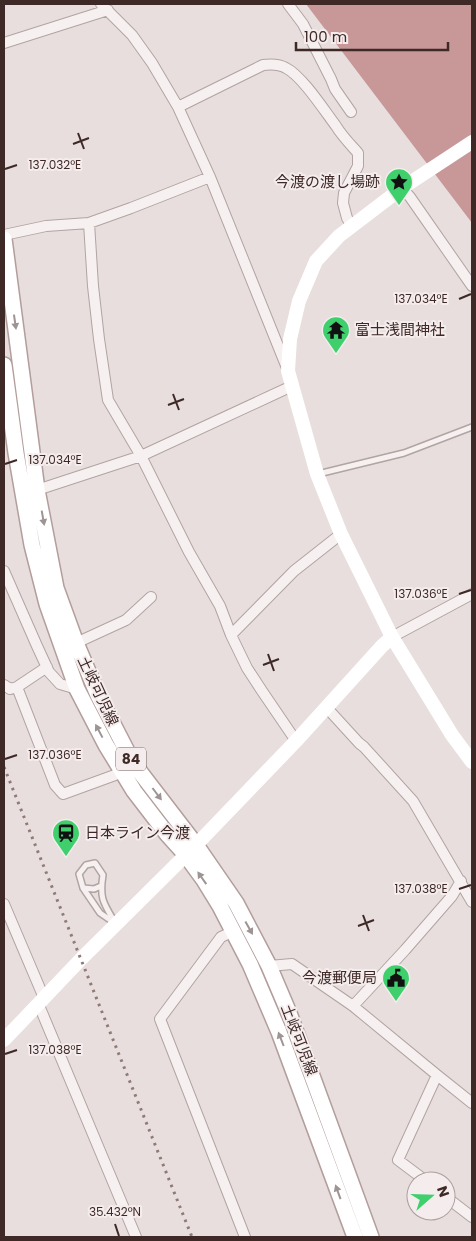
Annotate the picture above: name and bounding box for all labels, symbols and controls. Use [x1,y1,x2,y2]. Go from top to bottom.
scale bar [296,20,448,52]
text: 100 m [304,26,347,47]
text: 137.032°E [29,156,81,173]
place icon: 今渡の渡し場跡 [384,167,414,206]
place label: 今渡の渡し場跡 [275,171,380,192]
text: 137.034°E [394,290,448,307]
one-way arrow [11,315,19,331]
temple icon: 富士浅間神社 [321,315,351,354]
place label: 富士浅間神社 [355,319,445,340]
text: 137.034°E [28,451,82,468]
one-way arrow [39,510,47,526]
text: 137.036°E [394,585,448,602]
street label: 土岐可児線 [73,652,124,729]
one-way arrow [95,724,103,738]
text: 137.036°E [28,746,82,763]
road number: 84 [116,748,146,771]
one-way arrow [152,787,163,800]
station icon: 日本ライン今渡 [51,818,81,857]
place label: 日本ライン今渡 [85,822,190,843]
one-way arrow [197,871,207,885]
text: 137.038°E [394,880,448,897]
one-way arrow [245,921,253,936]
public building icon: 今渡郵便局 [381,963,411,1002]
place label: 今渡郵便局 [302,967,377,988]
street label: 土岐可児線 [276,1001,323,1079]
one-way arrow [277,1031,285,1046]
text: 137.038°E [28,1041,82,1058]
north arrow [406,1171,456,1221]
text: N [432,1183,454,1200]
one-way arrow [334,1184,341,1199]
text: 35.432°N [89,1203,141,1220]

